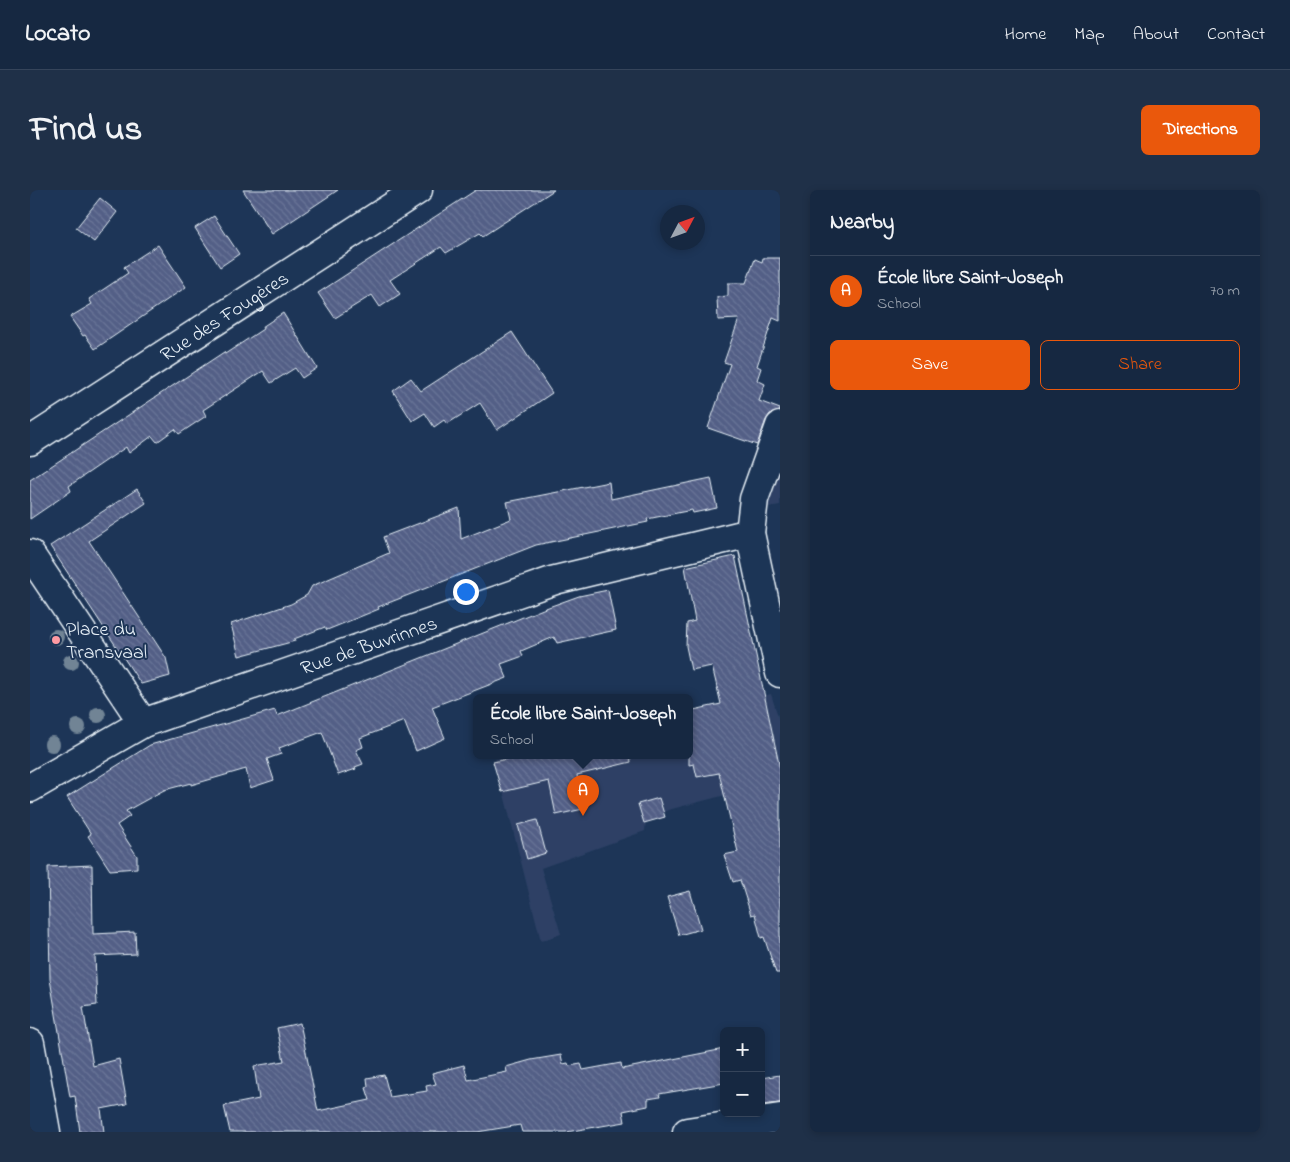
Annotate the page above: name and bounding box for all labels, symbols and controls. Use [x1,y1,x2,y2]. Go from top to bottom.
text: Locato [25,17,91,52]
text: Home [1005,22,1046,48]
text: Map [1074,22,1105,48]
text: About [1133,22,1179,48]
text: Contact [1207,22,1265,48]
text: Find us [30,105,142,156]
button: Directions [1141,105,1260,155]
north arrow [660,205,705,250]
text: Nearby [830,208,894,238]
street label: Rue des Fougères [155,265,295,370]
text: École libre Saint-Joseph [877,265,1063,292]
text: A [841,279,851,303]
text: 70 m [1210,279,1240,303]
text: School [877,292,921,316]
button: Save [830,340,1030,390]
button: Share [1040,340,1240,390]
your location [453,579,479,605]
street label: Rue de Buvrinnes [297,610,442,684]
place label: Place du Transvaal [66,616,147,668]
marker: Place du Transvaal [50,634,62,646]
popup [473,694,693,759]
text: École libre Saint-Joseph [490,701,676,728]
text: School [490,728,534,752]
pin: A [567,775,599,816]
map controls [720,1027,765,1117]
button: + [720,1027,765,1072]
button: − [720,1072,765,1117]

